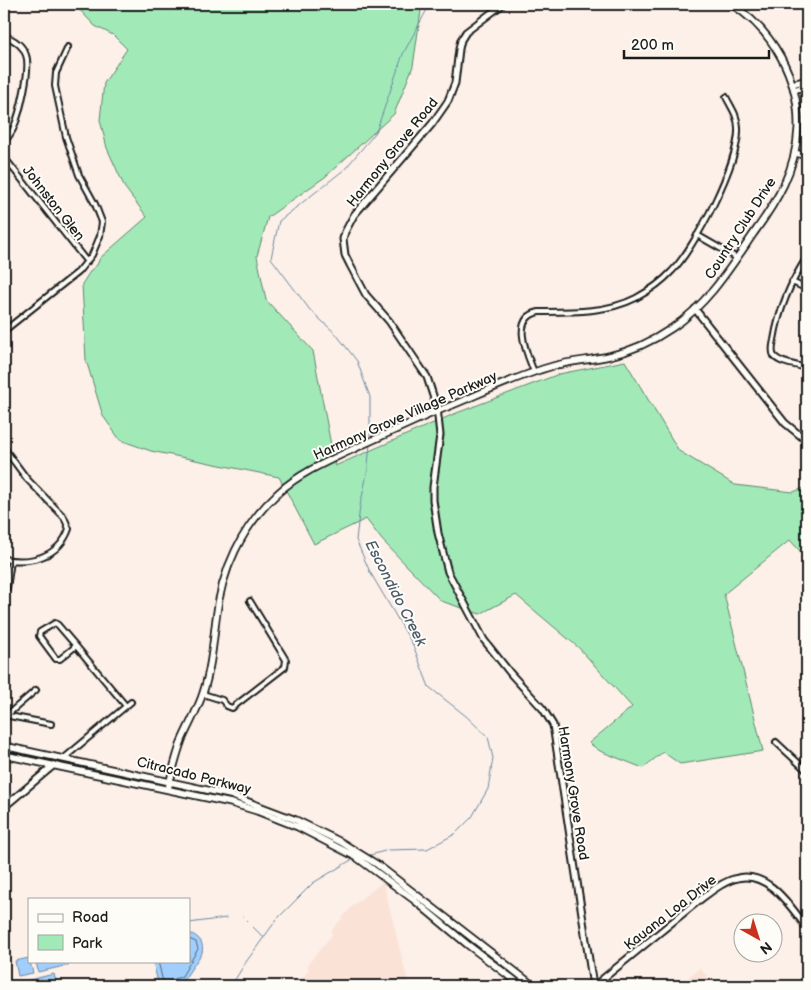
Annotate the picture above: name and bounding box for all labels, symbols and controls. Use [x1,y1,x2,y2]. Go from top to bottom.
scale bar [624,28,768,60]
text: 200 m [631,36,674,55]
street label: Harmony Grove Road [343,94,442,210]
street label: Johnston Glen [19,162,88,244]
street label: Country Club Drive [701,174,780,282]
street label: Harmony Grove Village Parkway [311,367,500,464]
water label: Escondido Creek [361,537,431,650]
street label: Harmony Grove Road [555,725,592,861]
street label: Citracado Parkway [135,753,253,798]
street label: Kauana Loa Drive [621,871,720,954]
legend [28,898,190,962]
text: Road [72,908,108,927]
north arrow [734,912,784,962]
text: Park [72,934,103,953]
text: N [756,938,775,958]

